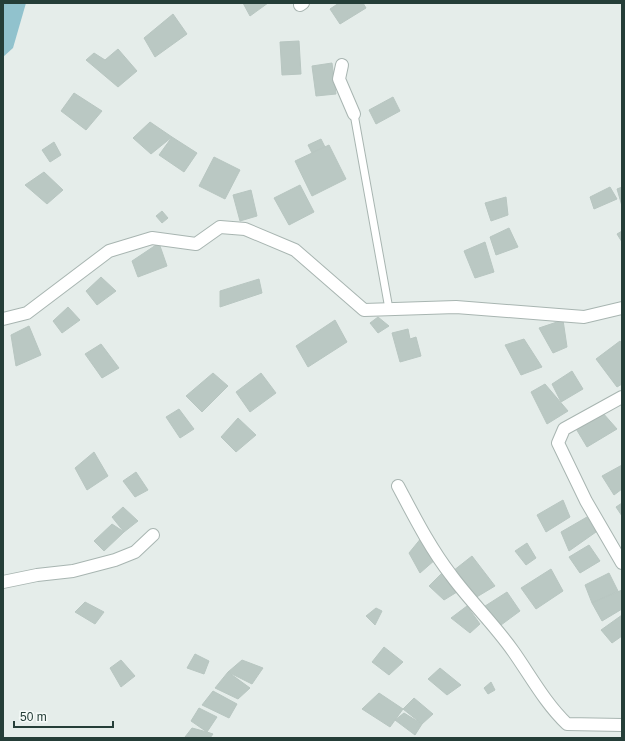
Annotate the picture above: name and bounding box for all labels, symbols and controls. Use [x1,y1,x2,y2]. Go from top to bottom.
scale bar [14,703,113,729]
text: 50 m [20,710,47,724]

